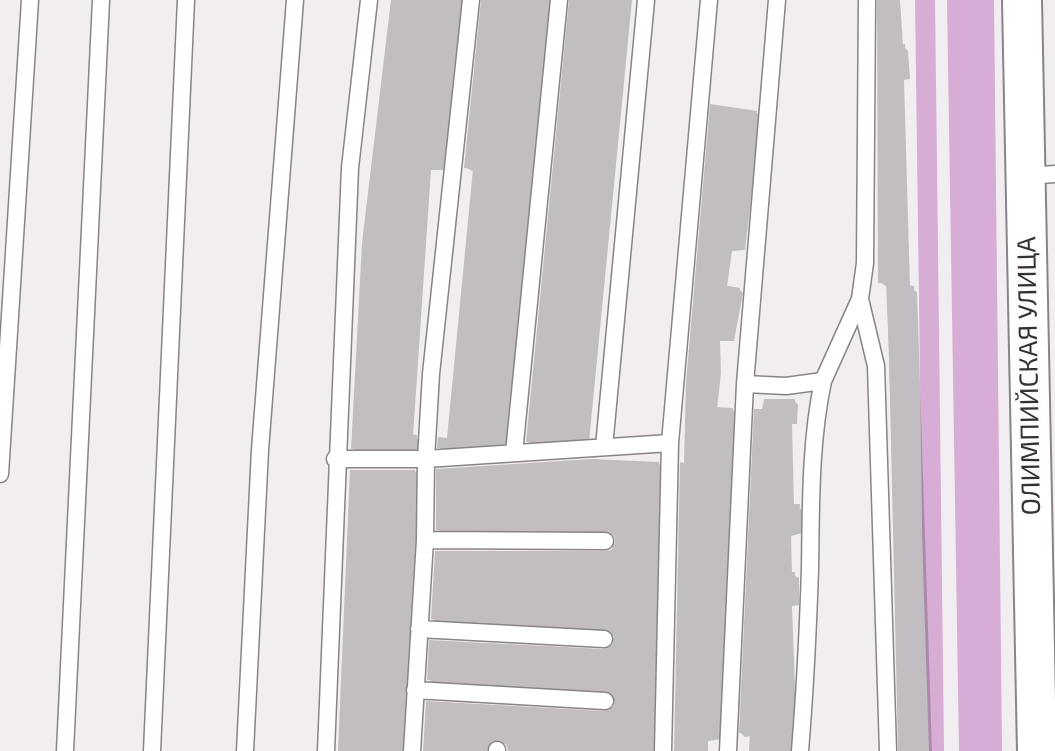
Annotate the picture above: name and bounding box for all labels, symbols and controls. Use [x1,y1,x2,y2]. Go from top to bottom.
street label: ОЛИМПИЙСКАЯ УЛИЦА [1011,236,1047,516]

